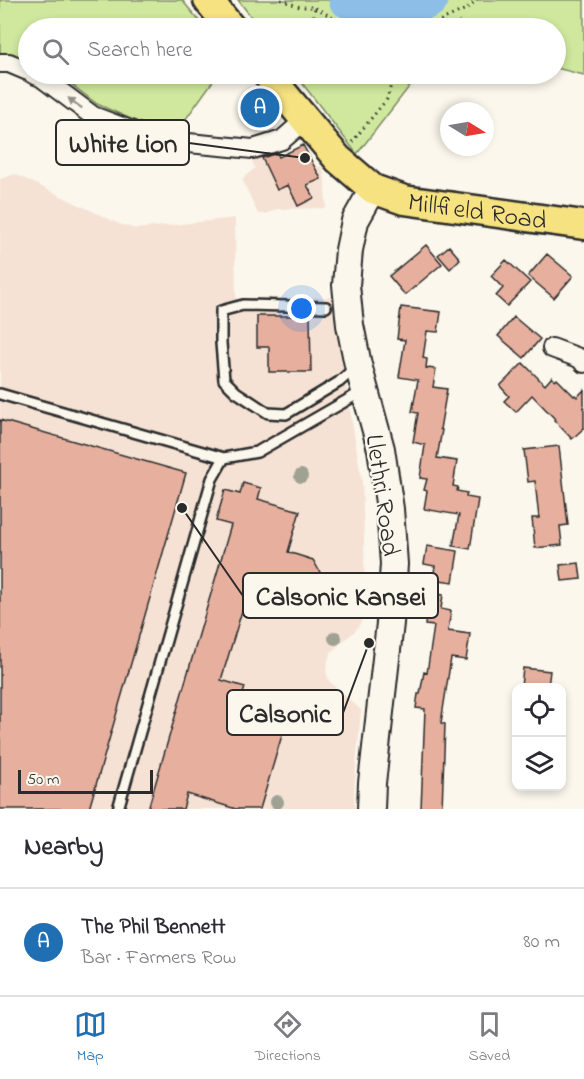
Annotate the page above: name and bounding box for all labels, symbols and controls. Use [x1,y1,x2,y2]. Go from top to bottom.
search box [18,18,566,84]
icon: search [39,35,72,68]
text: Search here [87,35,192,67]
pin: A [240,86,280,130]
one-way arrow [68,97,84,109]
north arrow [440,102,494,156]
callout: White Lion [56,120,189,165]
text: White Lion [69,126,177,165]
street label: Millfield Road [405,185,549,242]
your location [287,294,316,323]
street label: Llethri Road [354,432,408,559]
callout: Calsonic Kansei [243,573,438,618]
text: Calsonic Kansei [256,579,426,618]
map controls [512,683,566,791]
button: locate [512,683,566,737]
callout: Calsonic [227,690,343,735]
text: Calsonic [239,696,332,735]
button: layers [512,737,566,791]
scale bar [18,767,153,794]
text: 50 m [27,768,59,792]
text: Nearby [24,829,103,867]
text: The Phil Bennett [81,912,225,944]
text: A [37,928,50,957]
text: 80 m [523,928,560,957]
text: Bar · Farmers Row [81,944,236,973]
tab: Map [74,1008,107,1068]
tab: Directions [254,1008,321,1068]
tab: Saved [468,1008,510,1068]

